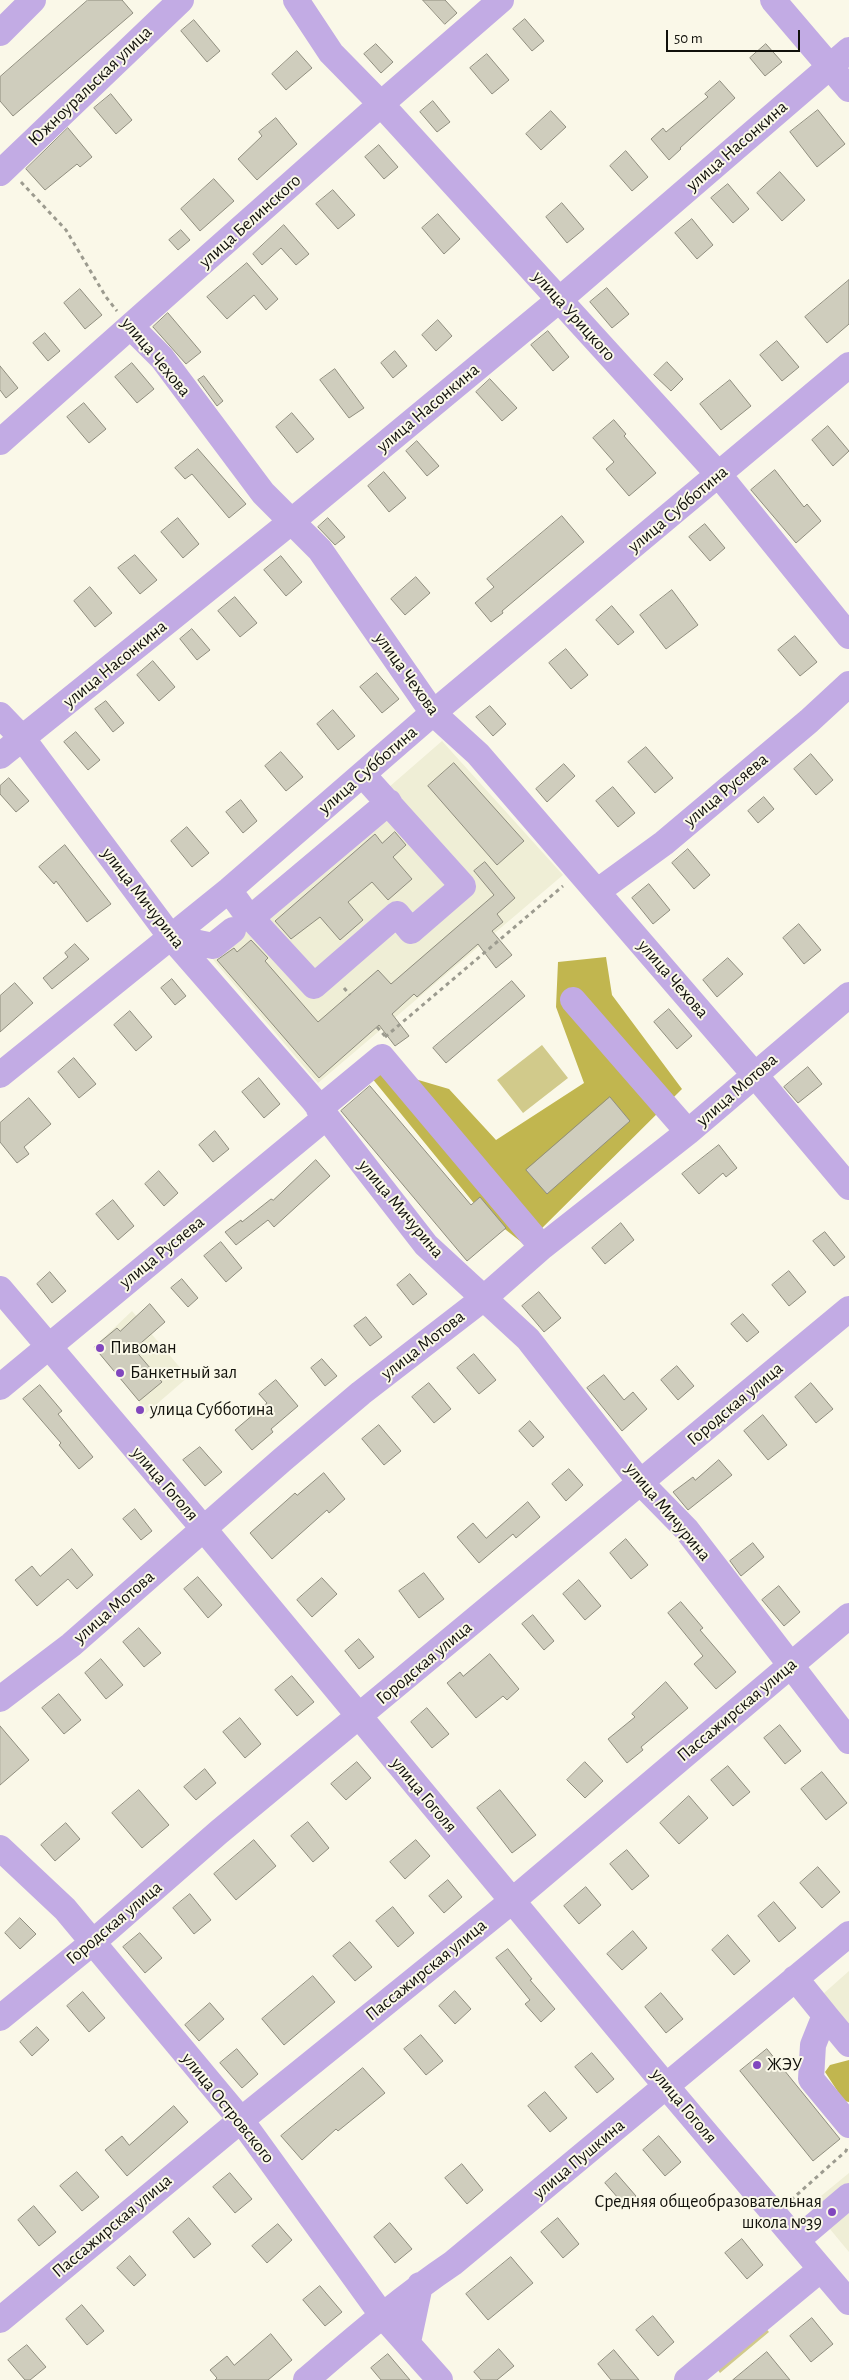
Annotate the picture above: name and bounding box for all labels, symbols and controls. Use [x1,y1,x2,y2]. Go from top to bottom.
scale bar [669,20,803,52]
street label: Южноуральская улица [24,21,156,151]
text: 50 m [674,31,703,46]
street label: улица Насонкина [682,96,792,196]
street label: улица Белинского [195,170,305,272]
street label: улица Урицкого [528,266,620,366]
street label: улица Чехова [117,313,195,401]
street label: улица Насонкина [372,359,484,457]
street label: улица Субботина [624,461,732,557]
street label: улица Насонкина [59,616,171,712]
street label: улица Чехова [370,628,444,720]
street label: улица Субботина [314,721,422,819]
street label: улица Русяева [680,749,772,831]
street label: улица Мичурина [97,843,189,953]
street label: улица Чехова [633,935,713,1023]
street label: улица Мотова [692,1049,782,1131]
street label: улица Мичурина [354,1155,448,1263]
street label: улица Русяева [115,1211,209,1293]
street label: улица Мотова [377,1306,469,1384]
place label: Пивоман [110,1337,177,1359]
marker: Пивоман [94,1342,106,1354]
street label: Городская улица [683,1358,787,1450]
place label: Банкетный зал [130,1362,237,1384]
marker: Банкетный зал [114,1367,126,1379]
place label: улица Субботина [150,1399,274,1421]
marker: улица Субботина [134,1404,146,1416]
street label: улица Гоголя [127,1442,203,1526]
street label: улица Мичурина [621,1458,715,1566]
street label: улица Мотова [69,1566,159,1648]
street label: Городская улица [372,1617,476,1709]
street label: Пассажирская улица [673,1654,801,1766]
street label: улица Гоголя [386,1753,462,1837]
street label: Городская улица [62,1877,166,1969]
street label: Пассажирская улица [361,1914,491,2026]
street label: улица Островского [177,2048,279,2168]
place label: ЖЭУ [767,2054,802,2076]
marker: ЖЭУ [751,2059,763,2071]
street label: улица Гоголя [646,2064,722,2148]
street label: улица Пушкина [529,2114,629,2204]
street label: Пассажирская улица [48,2170,176,2282]
place label: Средняя общеобразовательная школа №39 [594,2191,822,2234]
marker: Средняя общеобразовательная школа №39 [826,2206,838,2218]

